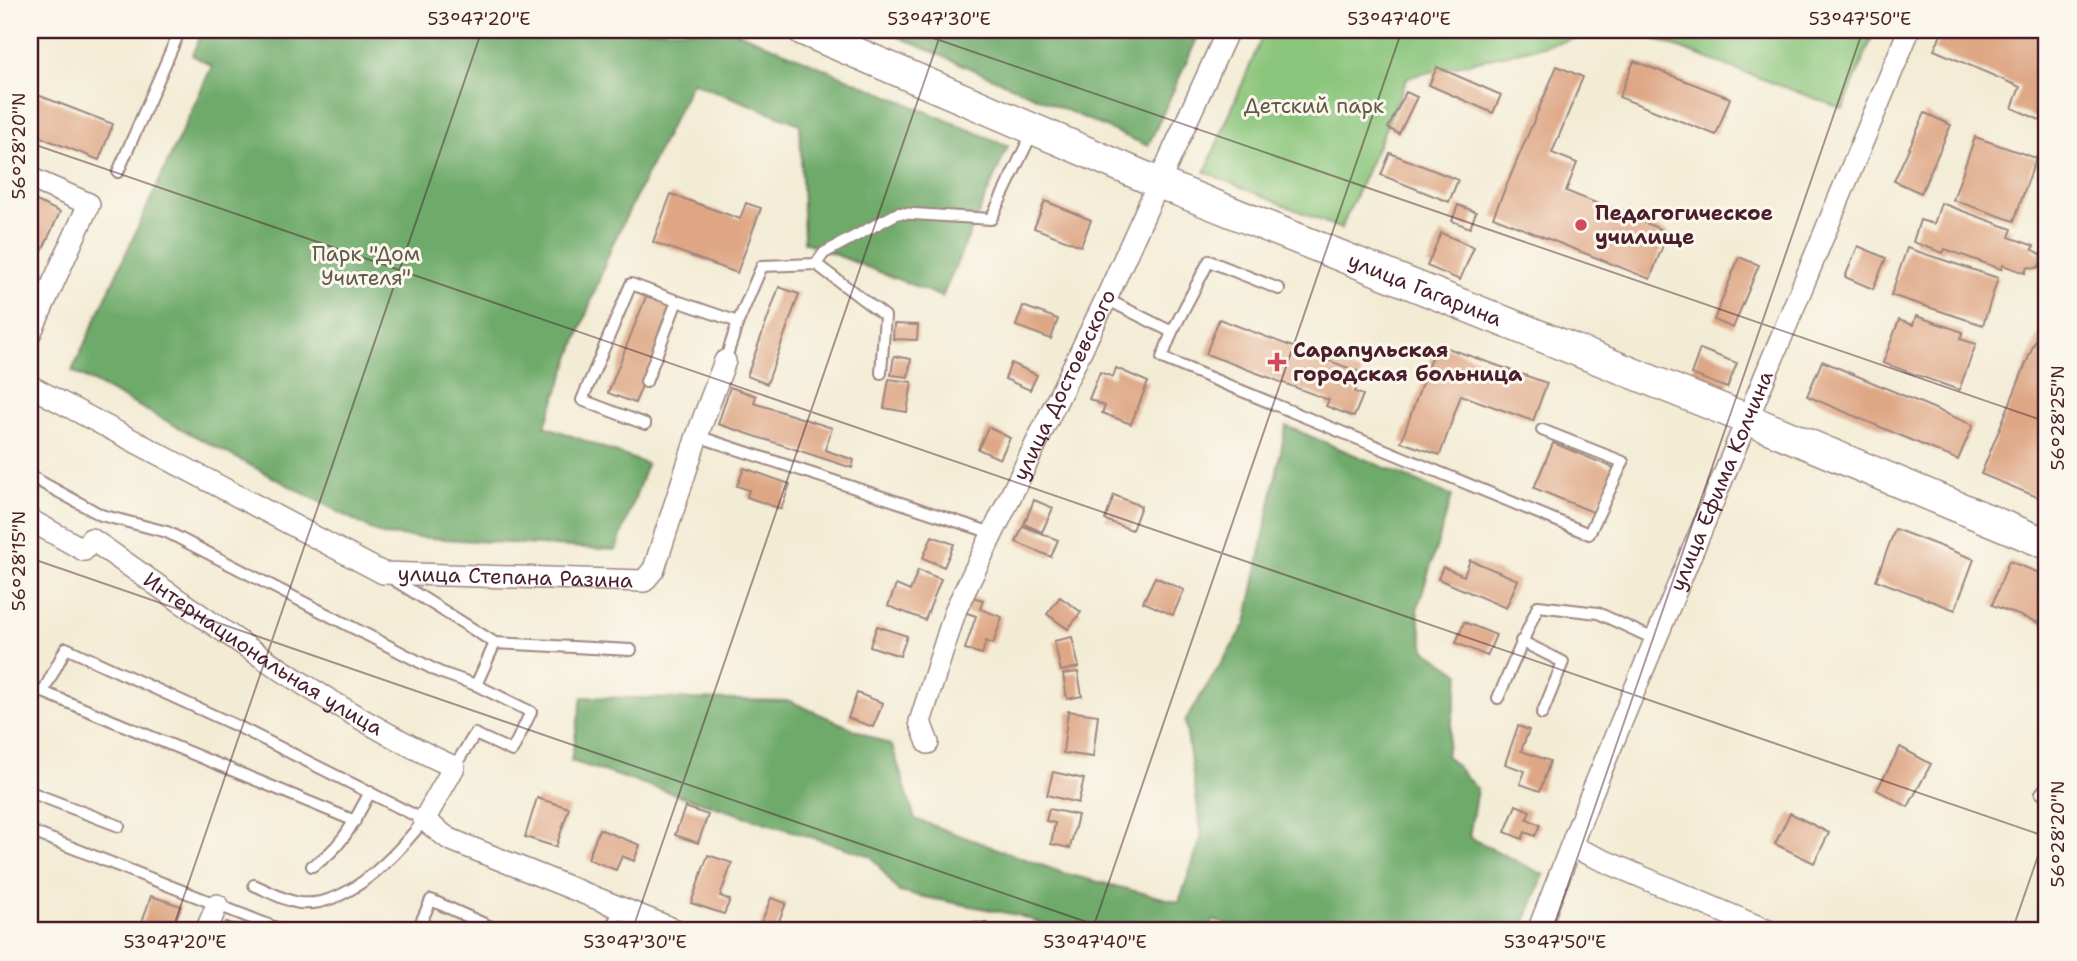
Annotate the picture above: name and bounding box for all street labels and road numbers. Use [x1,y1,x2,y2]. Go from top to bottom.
street label: улица Гагарина [1344,246,1506,333]
street label: улица Достоевского [1006,285,1123,485]
street label: улица Ефима Колчина [1663,366,1780,596]
street label: улица Степана Разина [397,559,634,595]
street label: Интернациональная улица [138,566,388,742]

